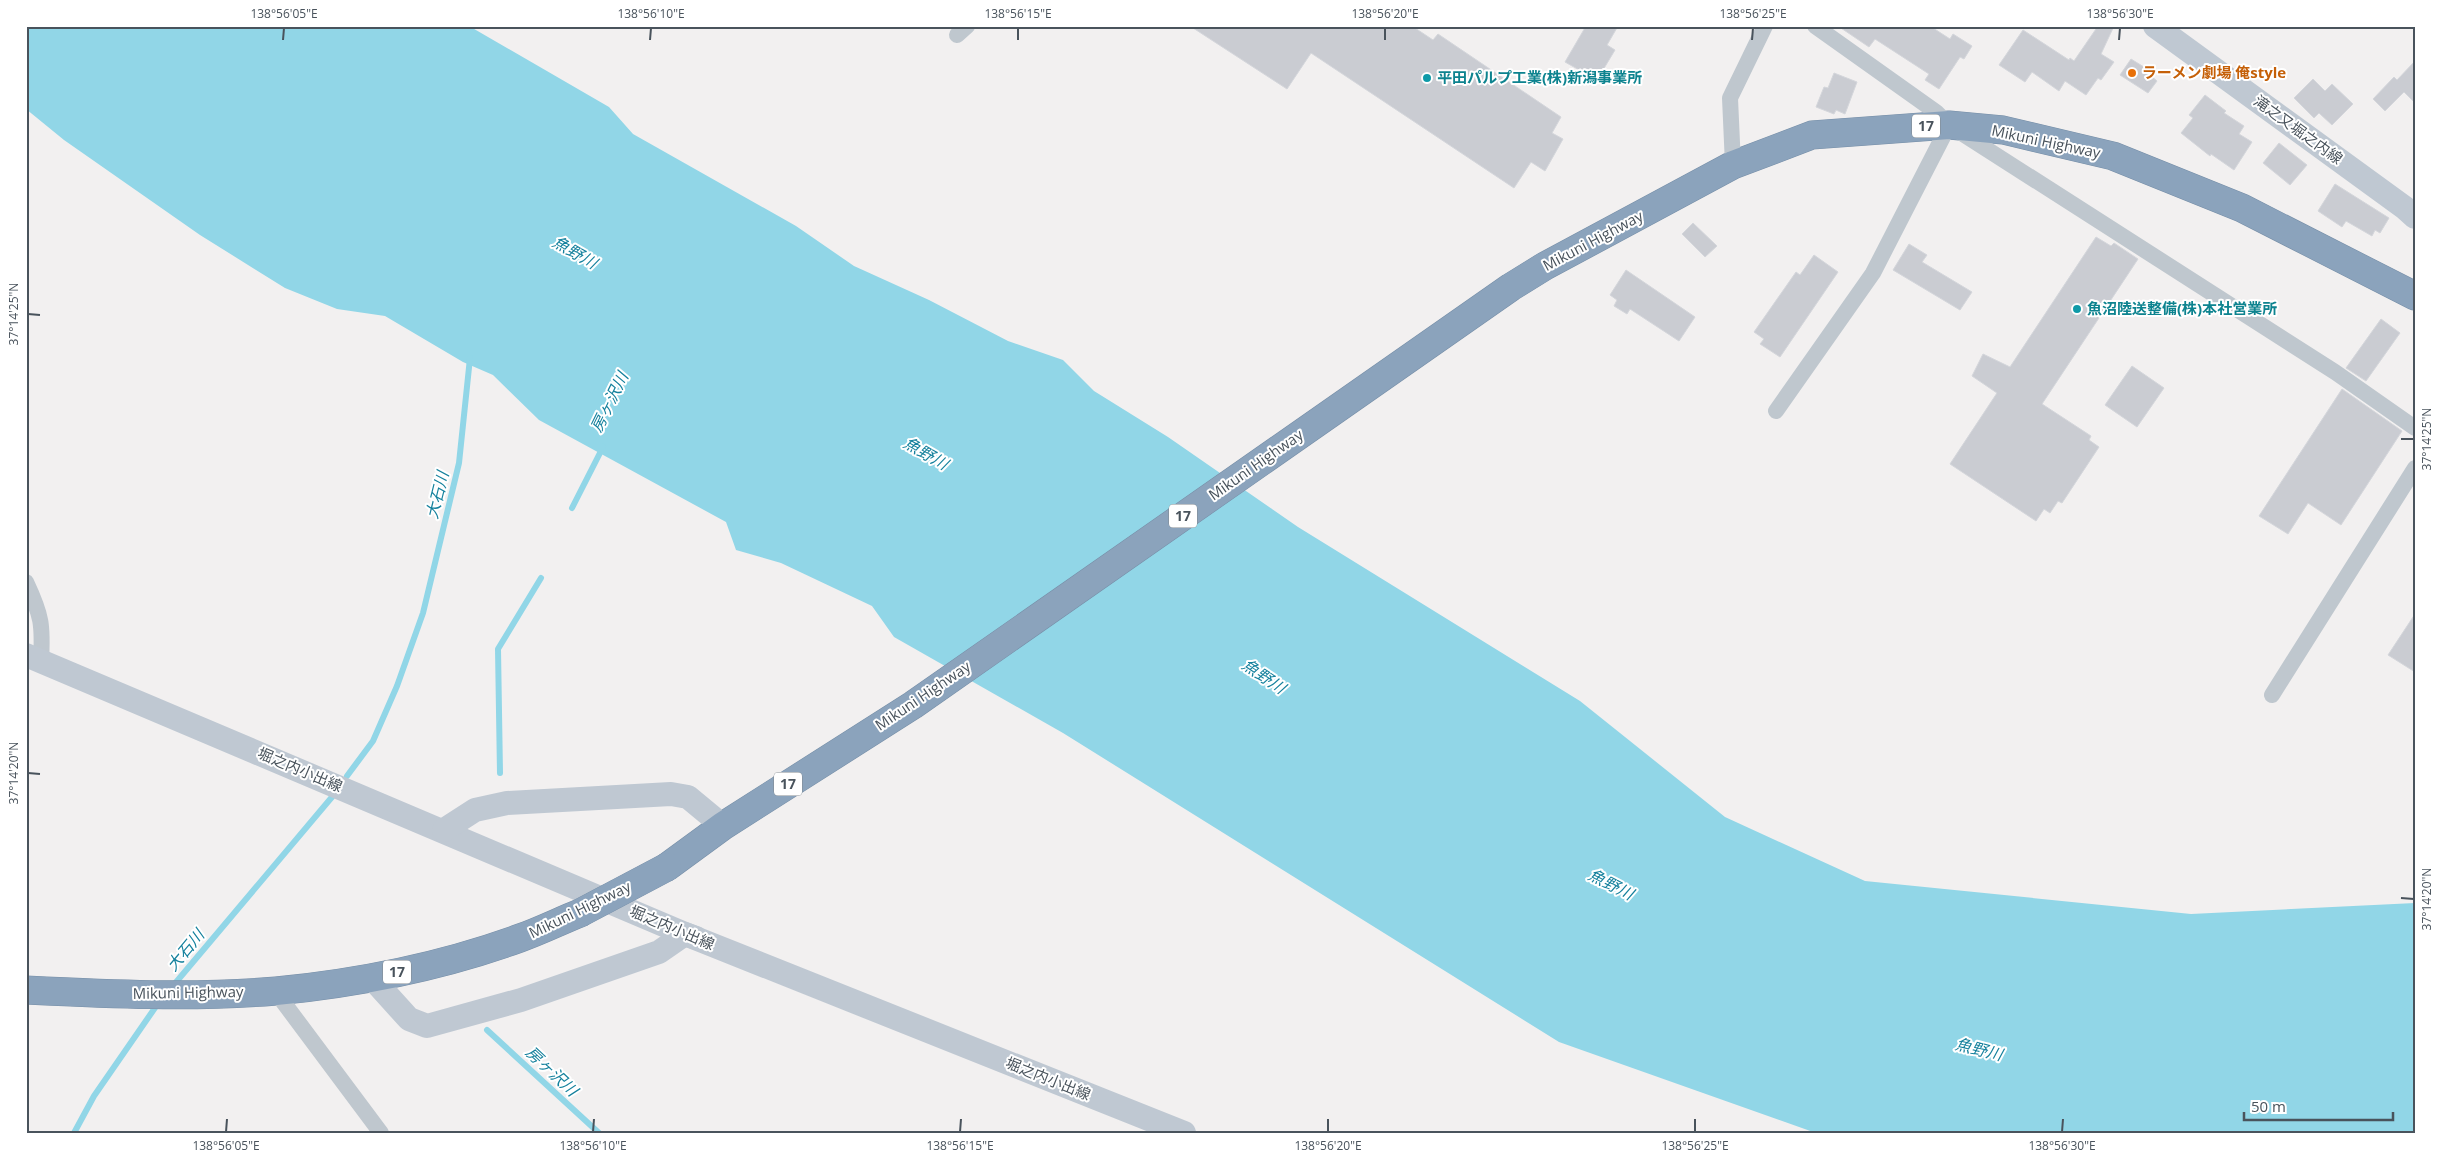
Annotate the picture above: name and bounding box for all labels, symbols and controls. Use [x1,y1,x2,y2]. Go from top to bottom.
text: 138°56'05"E [250,5,318,22]
text: 138°56'10"E [617,5,685,22]
text: 138°56'15"E [984,5,1052,22]
text: 138°56'20"E [1351,5,1419,22]
text: 138°56'25"E [1719,5,1787,22]
text: 138°56'30"E [2086,5,2154,22]
place label: ラーメン劇場 俺style [2142,62,2286,82]
place label: 平田パルプ工業(株)新潟事業所 [1437,67,1642,87]
marker: ラーメン劇場 俺style [2126,67,2138,79]
marker: 平田パルプ工業(株)新潟事業所 [1421,72,1433,84]
street label: 滝之又堀之内線 [2250,90,2347,168]
road number: 17 [1912,114,1940,138]
street label: Mikuni Highway [1990,120,2103,162]
street label: Mikuni Highway [1539,205,1647,275]
water label: 魚野川 [549,230,603,275]
text: 37°14'25"N [5,283,22,345]
place label: 魚沼陸送整備(株)本社営業所 [2087,298,2277,318]
marker: 魚沼陸送整備(株)本社営業所 [2071,303,2083,315]
water label: 房ヶ沢川 [585,367,634,436]
text: 37°14'25"N [2418,408,2435,470]
street label: Mikuni Highway [1204,424,1307,504]
water label: 魚野川 [900,431,954,476]
water label: 大石川 [421,467,454,521]
road number: 17 [1169,504,1197,528]
water label: 魚野川 [1238,653,1292,700]
street label: Mikuni Highway [871,656,974,734]
text: 37°14'20"N [5,742,22,804]
street label: 堀之内小出線 [255,742,346,796]
road number: 17 [774,772,802,796]
water label: 魚野川 [1585,863,1639,906]
text: 37°14'20"N [2418,868,2435,930]
street label: Mikuni Highway [525,876,634,942]
street label: 堀之内小出線 [627,900,718,954]
water label: 大石川 [161,923,210,975]
road number: 17 [383,960,411,984]
street label: Mikuni Highway [132,981,244,1003]
water label: 魚野川 [1953,1033,2007,1066]
water label: 房ヶ沢川 [521,1041,584,1102]
street label: 堀之内小出線 [1003,1052,1094,1104]
scale bar [2244,1089,2392,1121]
text: 50 m [2251,1096,2286,1116]
text: 138°56'05"E [192,1137,260,1154]
text: 138°56'10"E [559,1137,627,1154]
text: 138°56'15"E [926,1137,994,1154]
text: 138°56'20"E [1294,1137,1362,1154]
text: 138°56'25"E [1661,1137,1729,1154]
text: 138°56'30"E [2028,1137,2096,1154]

